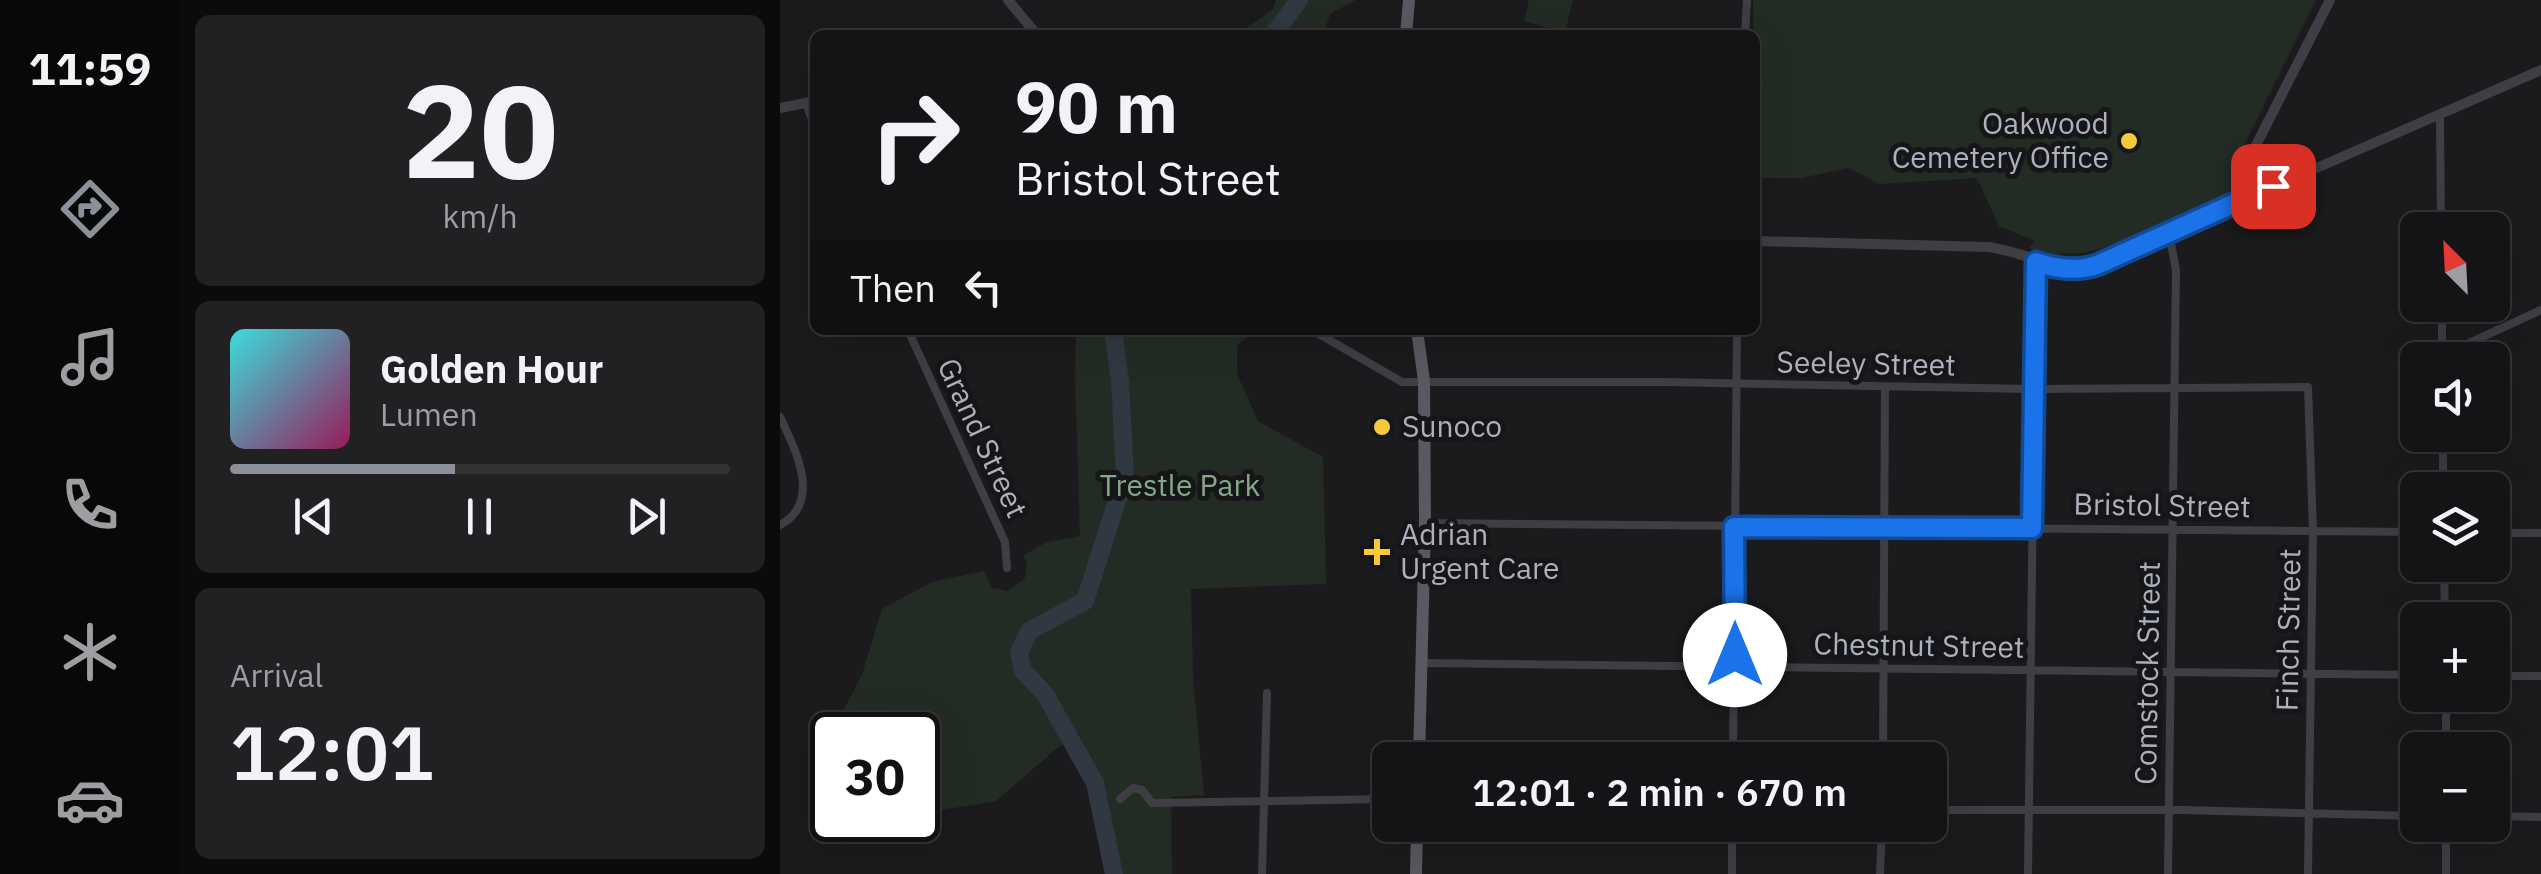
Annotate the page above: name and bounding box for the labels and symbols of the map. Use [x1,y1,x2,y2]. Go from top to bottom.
place label: Oakwood Cemetery Office [1892,103,2109,176]
marker: Oakwood Cemetery Office [2118,130,2140,152]
pin [2231,144,2316,229]
north arrow [2400,212,2510,322]
street label: Seeley Street [1776,341,1956,384]
street label: Grand Street [929,351,1037,523]
place label: Sunoco [1402,406,1502,445]
marker: Sunoco [1371,416,1393,438]
park label: Trestle Park [1100,465,1260,504]
street label: Bristol Street [2073,483,2251,526]
place label: Adrian Urgent Care [1400,514,1559,587]
marker: Adrian Urgent Care [1364,539,1390,565]
street label: Finch Street [2267,548,2308,712]
street label: Comstock Street [2125,561,2168,785]
position arrow [1683,603,1787,707]
street label: Chestnut Street [1813,623,2025,666]
speed limit sign: 30 [810,712,940,842]

